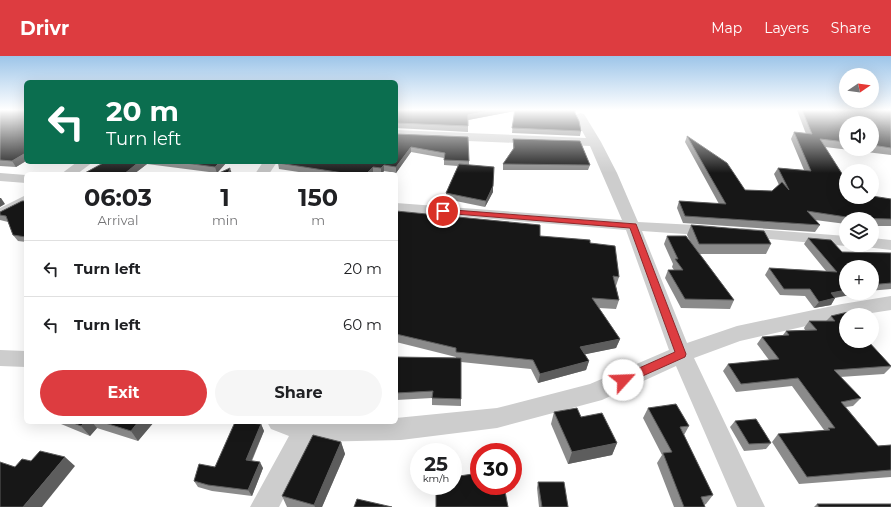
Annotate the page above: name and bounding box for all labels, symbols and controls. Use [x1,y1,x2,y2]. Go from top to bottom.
text: Drivr [20,17,69,40]
text: Map [711,19,742,37]
text: Layers [764,19,809,37]
text: Share [831,19,871,37]
north arrow [839,68,879,108]
map controls [839,68,879,348]
text: 20 m [106,94,179,128]
icon: left [40,96,92,148]
button: sound [839,116,879,156]
text: Turn left [106,128,181,150]
button: search [839,164,879,204]
text: 06:03 [84,183,152,212]
text: 1 [220,183,230,212]
text: 150 [298,183,338,212]
pin [426,194,460,228]
icon: arrive [432,200,454,222]
text: Arrival [98,212,139,228]
text: min [212,212,238,228]
text: m [311,212,325,228]
button: layers [839,212,879,252]
icon: left [40,258,62,280]
text: Turn left [74,259,141,278]
text: 20 m [344,259,382,278]
button: + [839,260,879,300]
button: − [839,308,879,348]
icon: left [40,314,62,336]
text: Turn left [74,315,141,334]
text: 60 m [343,315,382,334]
position arrow [602,359,644,401]
button: Exit [40,370,207,416]
button: Share [215,370,382,416]
speed limit sign: 30 [470,443,522,495]
text: 25 [424,452,448,476]
text: km/h [423,472,449,485]

